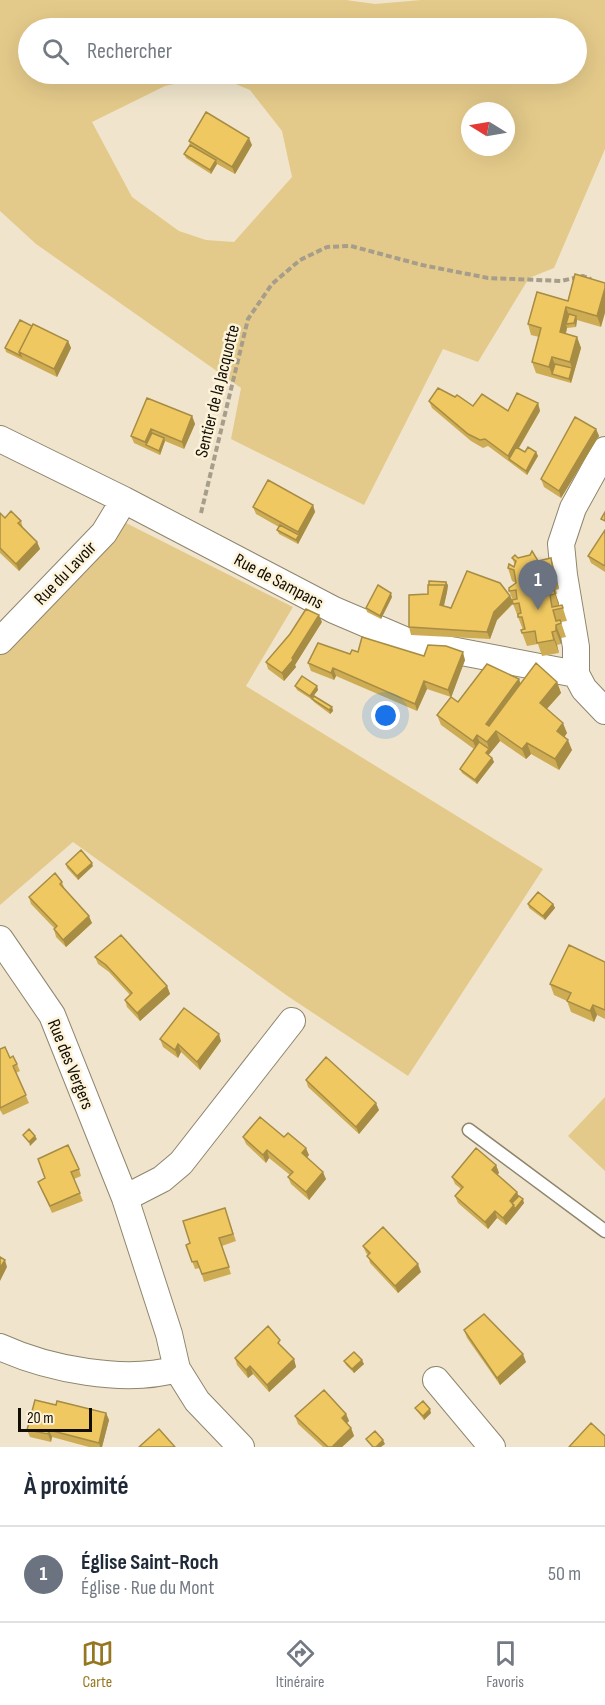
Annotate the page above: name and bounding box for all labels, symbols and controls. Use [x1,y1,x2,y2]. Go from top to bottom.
search box [18,18,587,84]
icon: search [39,35,72,68]
text: Rechercher [87,38,172,65]
north arrow [461,102,515,156]
street label: Sentier de la Jacquotte [191,323,244,460]
street label: Rue du Lavoir [30,537,101,609]
street label: Rue de Sampans [230,549,327,614]
pin: 1 [518,560,558,610]
your location [371,701,400,730]
street label: Rue des Vergers [43,1016,98,1112]
scale bar [18,1405,92,1432]
text: 20 m [27,1409,54,1428]
text: À proximité [24,1471,129,1502]
text: Église Saint-Roch [81,1549,218,1576]
text: 1 [40,1562,47,1586]
text: 50 m [548,1562,581,1586]
text: Église · Rue du Mont [81,1576,214,1600]
tab: Carte [81,1637,114,1692]
tab: Itinéraire [276,1637,324,1692]
tab: Favoris [486,1637,524,1692]

